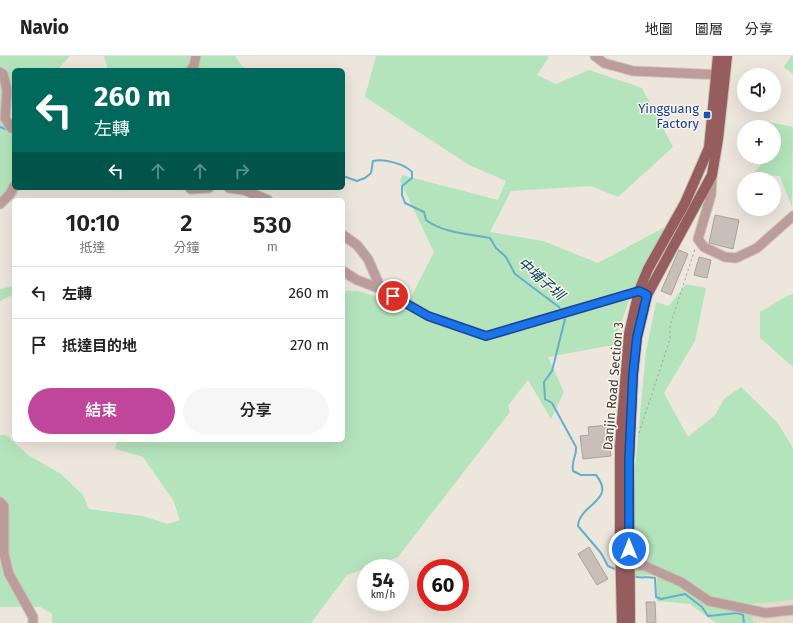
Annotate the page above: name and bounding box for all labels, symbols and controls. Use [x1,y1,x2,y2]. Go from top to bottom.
text: Navio [20,16,69,39]
text: 地圖 [645,21,673,38]
text: 圖層 [695,21,723,38]
text: 分享 [745,21,773,38]
map controls [737,68,781,216]
button: sound [737,68,781,112]
text: 260 m [94,80,171,113]
icon: left [28,84,80,136]
place label: Yingguang Factory [638,101,700,131]
marker: Yingguang Factory [702,110,712,120]
text: 左轉 [94,118,130,140]
button: + [737,120,781,164]
icon: left [105,160,127,182]
icon: ahead [147,160,169,182]
icon: ahead [189,160,211,182]
icon: right [231,160,253,182]
button: − [737,172,781,216]
text: 10:10 [65,209,120,237]
text: 2 [180,209,193,237]
text: 530 [253,211,292,239]
text: m [267,239,278,254]
text: 抵達 [80,240,106,255]
text: 分鐘 [173,240,199,255]
water label: 中埔子圳 [514,254,569,305]
pin [376,279,410,313]
icon: left [28,282,50,304]
text: 260 m [288,284,329,302]
text: 左轉 [62,285,92,303]
icon: arrive [382,285,404,307]
street label: Danjin Road Section 3 [600,321,626,451]
icon: arrive [28,334,50,356]
text: 270 m [290,336,329,354]
text: 抵達目的地 [62,337,137,355]
button: 結束 [28,388,175,434]
button: 分享 [183,388,329,434]
position arrow [608,528,650,570]
speed limit sign: 60 [417,559,469,611]
text: 54 [372,568,394,592]
text: km/h [371,589,395,601]

